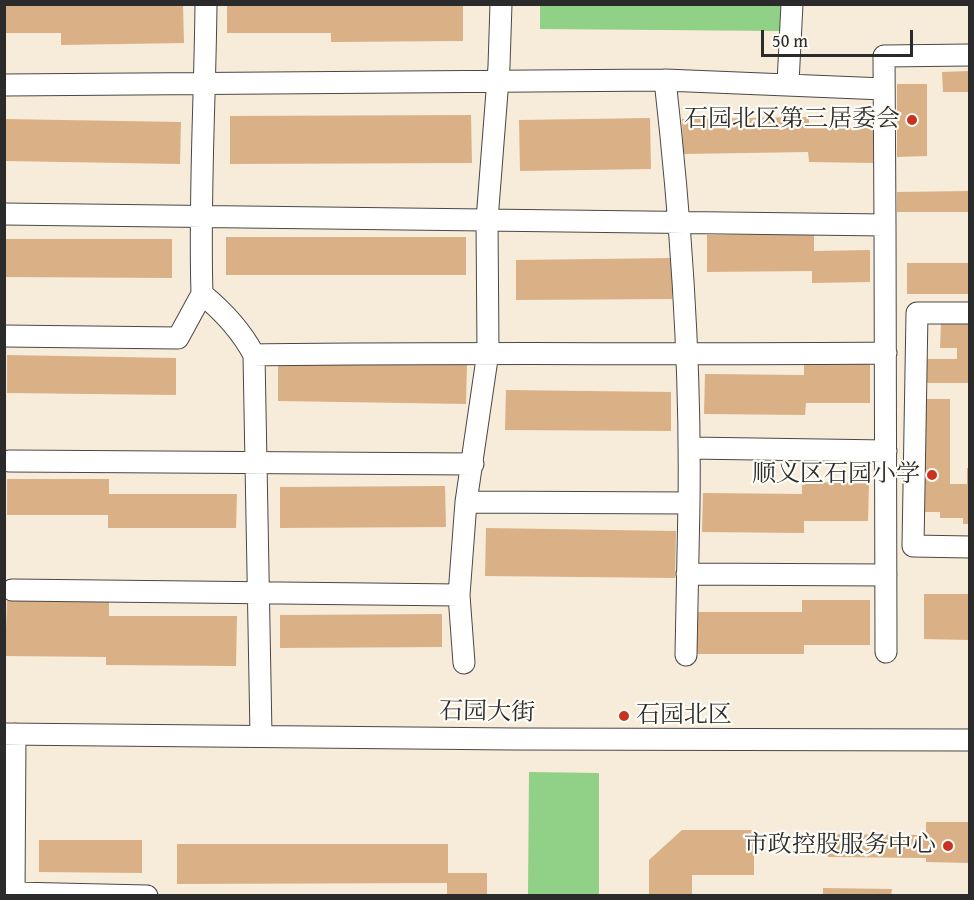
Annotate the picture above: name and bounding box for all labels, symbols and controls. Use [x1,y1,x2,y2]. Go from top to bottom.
scale bar [764,18,916,56]
text: 50 m [772,27,808,54]
place label: 石园北区第三居委会 [684,106,900,134]
marker: 石园北区第三居委会 [905,113,919,127]
place label: 顺义区石园小学 [752,461,920,489]
marker: 顺义区石园小学 [925,468,939,482]
street label: 石园大街 [439,698,535,728]
place label: 石园北区 [636,702,732,730]
marker: 石园北区 [617,709,631,723]
place label: 市政控股服务中心 [744,832,936,860]
marker: 市政控股服务中心 [941,839,955,853]

